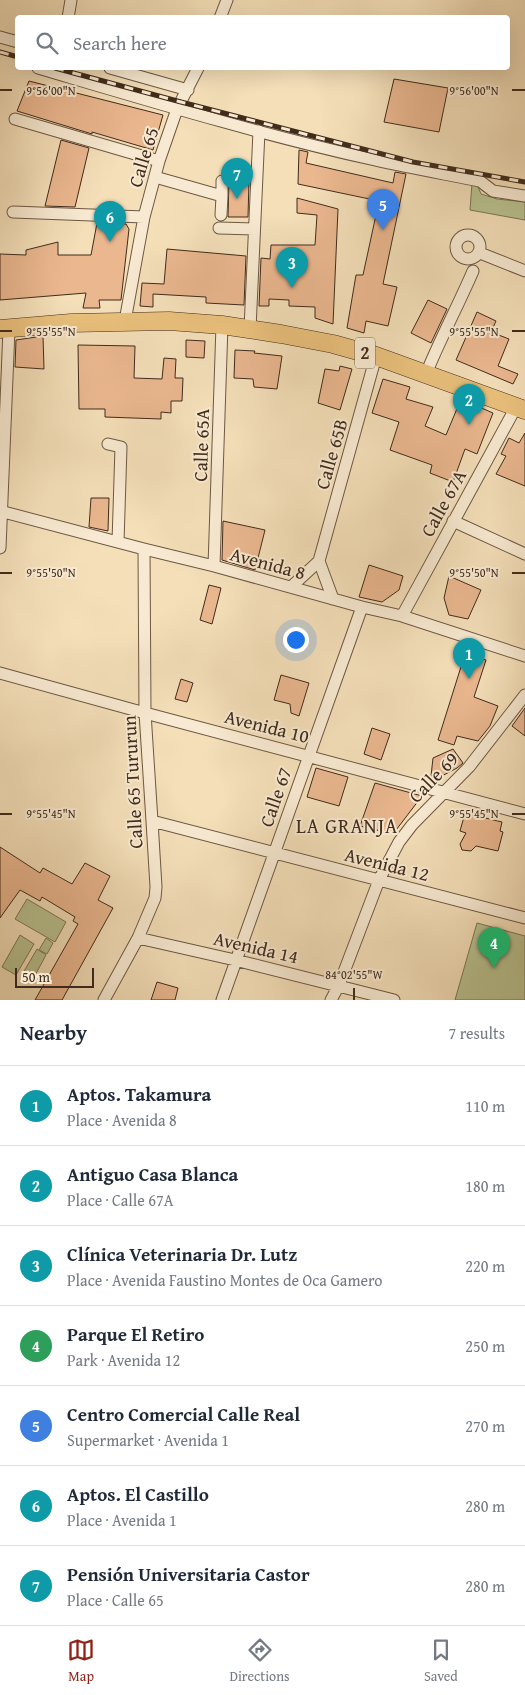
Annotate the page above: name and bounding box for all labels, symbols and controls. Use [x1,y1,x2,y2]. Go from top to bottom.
search box [15,15,510,70]
icon: search [33,29,61,57]
text: Search here [73,29,167,57]
text: 9°56'00"N [26,82,76,99]
text: 9°56'00"N [449,82,499,99]
street label: Calle 65 [121,124,165,190]
pin: 7 [221,158,253,199]
pin: 5 [367,189,399,230]
pin: 6 [94,201,126,242]
pin: 3 [276,247,308,288]
text: 9°55'55"N [26,323,76,340]
text: 9°55'55"N [449,323,499,340]
road number: 2 [355,338,375,368]
pin: 2 [453,384,485,425]
street label: Calle 65A [186,408,216,482]
street label: Calle 65B [308,415,354,493]
street label: Calle 67A [413,464,473,542]
street label: Avenida 8 [227,540,309,586]
text: 9°55'50"N [26,564,76,581]
text: 9°55'50"N [449,564,499,581]
your location [283,627,309,653]
pin: 1 [453,638,485,679]
street label: Avenida 10 [222,702,312,750]
street label: Calle 65 Tururun [115,714,149,849]
street label: Calle 69 [402,745,464,809]
street label: Calle 67 [252,763,298,831]
text: 9°55'45"N [26,805,76,822]
text: 9°55'45"N [449,805,499,822]
district label: LA GRANJA [296,811,398,840]
street label: Avenida 12 [342,840,432,888]
street label: Avenida 14 [211,924,301,970]
pin: 4 [478,927,510,968]
scale bar [15,965,94,988]
text: 84°02'55"W [325,966,384,983]
text: 50 m [22,967,50,987]
text: Nearby [20,1017,87,1048]
text: 7 results [448,1021,505,1045]
text: Aptos. Takamura [67,1080,211,1108]
text: 1 [32,1094,40,1118]
text: 110 m [465,1094,505,1118]
text: Place · Avenida 8 [67,1108,177,1132]
text: Antiguo Casa Blanca [67,1160,238,1188]
text: 2 [32,1174,40,1198]
text: 180 m [465,1174,505,1198]
text: Place · Calle 67A [67,1188,173,1212]
text: Clínica Veterinaria Dr. Lutz [67,1240,297,1268]
text: 3 [32,1254,40,1278]
text: 220 m [465,1254,505,1278]
text: Place · Avenida Faustino Montes de Oca Gamero [67,1268,383,1292]
text: Parque El Retiro [67,1320,204,1348]
text: 4 [32,1334,40,1358]
text: 250 m [465,1334,505,1358]
text: Park · Avenida 12 [67,1348,180,1372]
text: Centro Comercial Calle Real [67,1400,300,1428]
text: 5 [32,1414,40,1438]
text: 270 m [465,1414,505,1438]
text: Supermarket · Avenida 1 [67,1428,229,1452]
text: Aptos. El Castillo [67,1480,209,1508]
text: 6 [32,1494,40,1518]
text: 280 m [465,1494,505,1518]
text: Place · Avenida 1 [67,1508,177,1532]
text: Pensión Universitaria Castor [67,1560,310,1588]
text: 7 [32,1574,40,1598]
text: 280 m [465,1574,505,1598]
text: Place · Calle 65 [67,1588,164,1612]
tab: Map [67,1636,95,1686]
tab: Directions [229,1636,290,1686]
tab: Saved [424,1636,458,1686]

